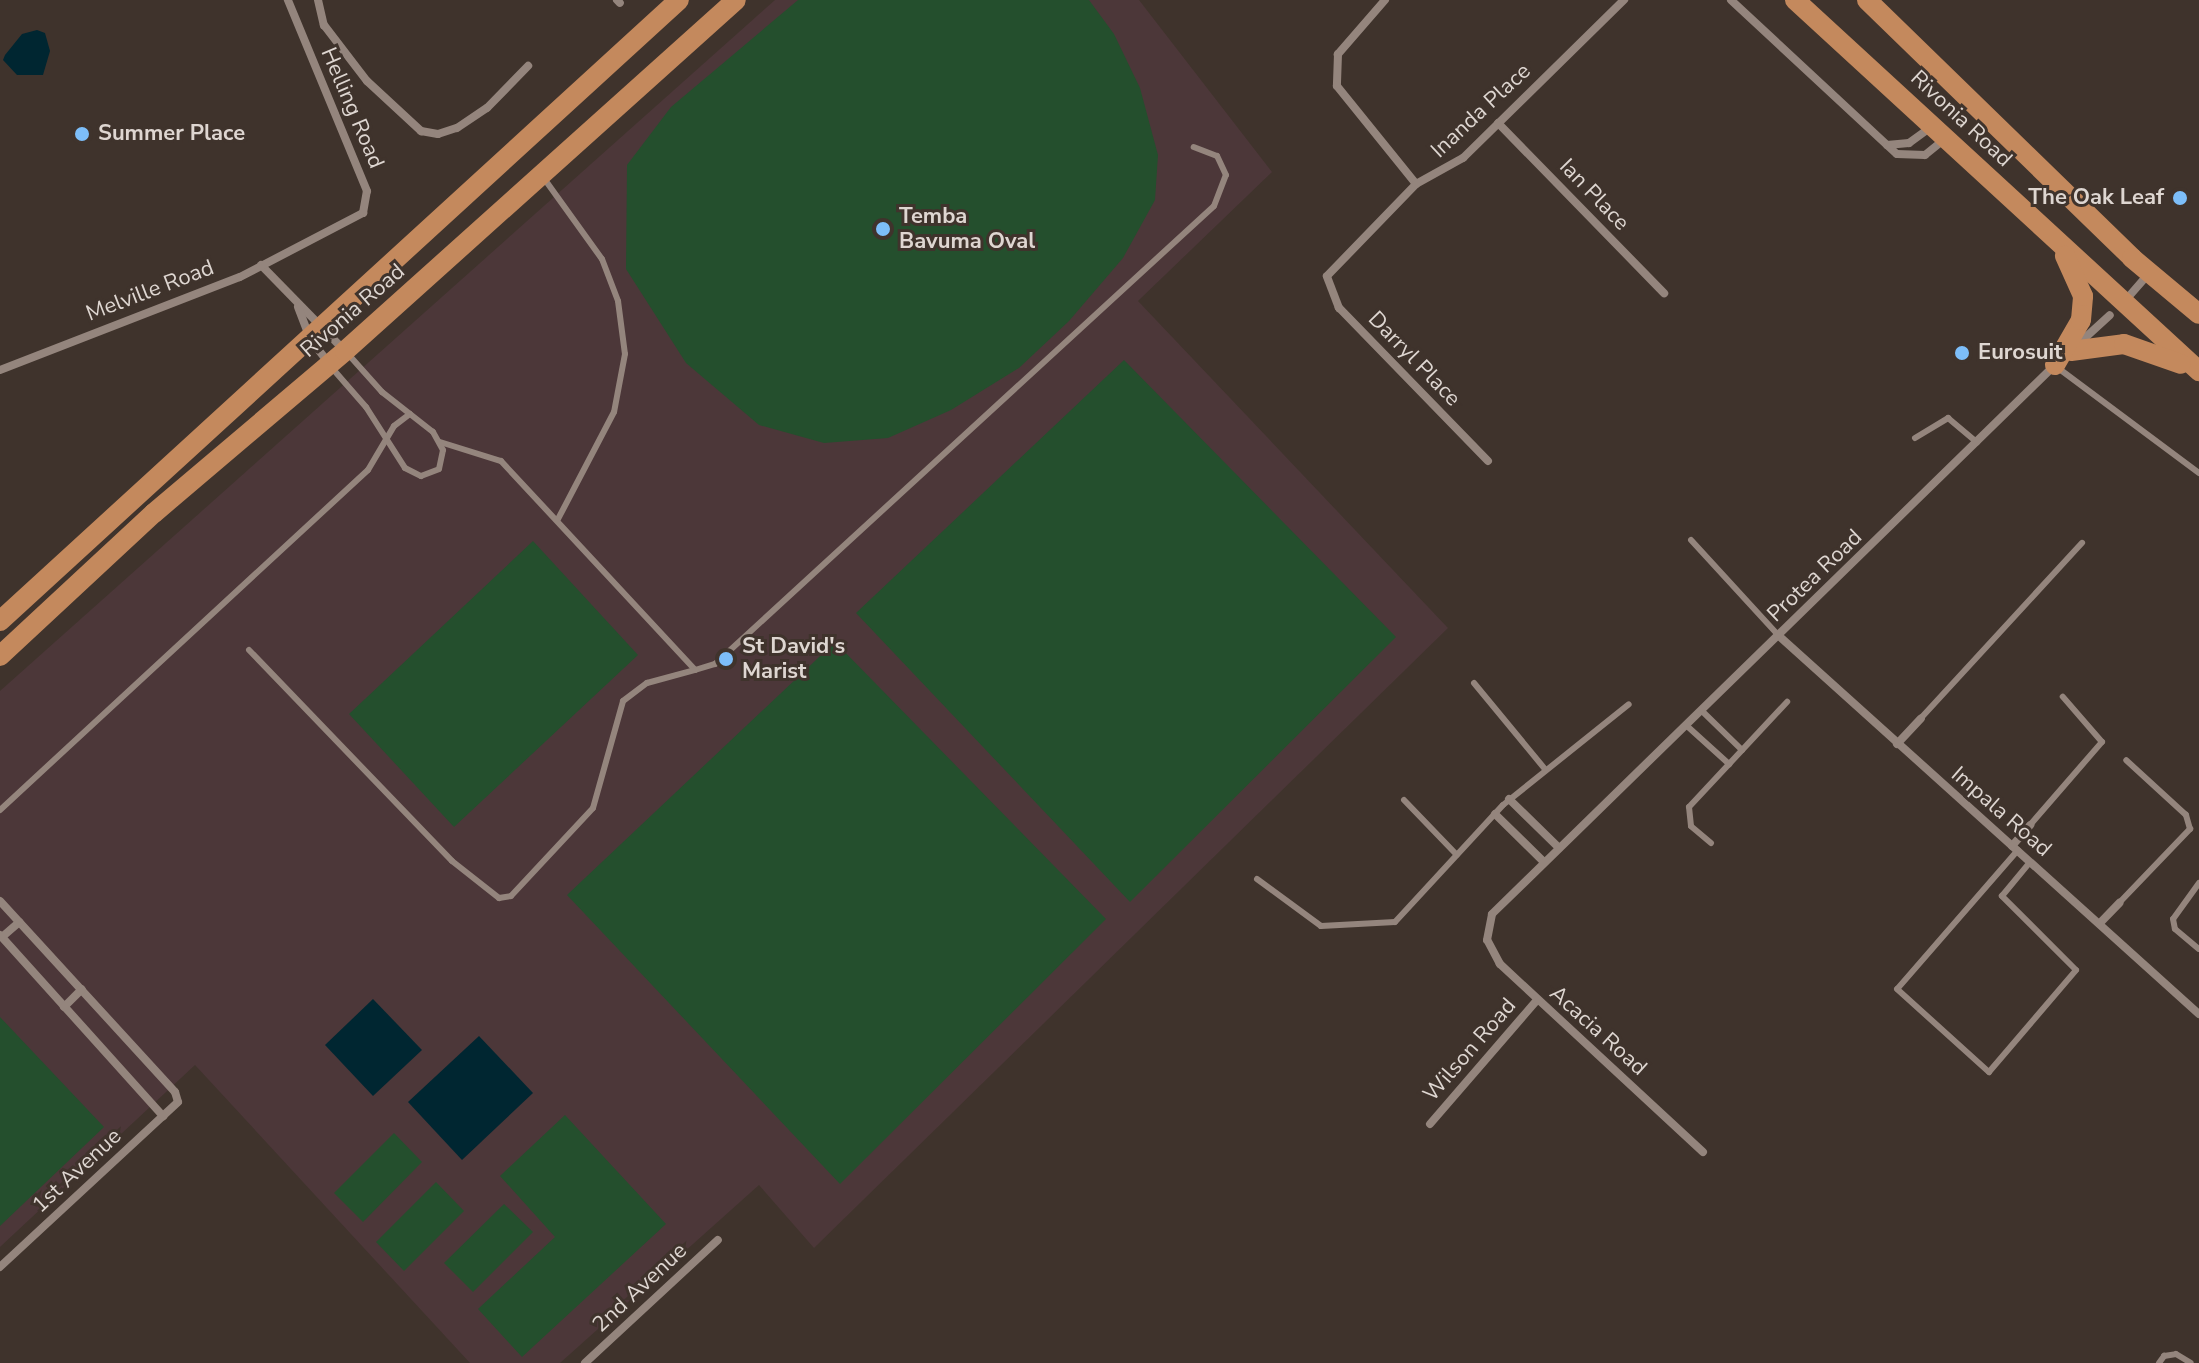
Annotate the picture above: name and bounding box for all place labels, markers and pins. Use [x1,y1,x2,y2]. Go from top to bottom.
place label: Summer Place [98,121,245,147]
marker: Summer Place [73,125,91,143]
place label: The Oak Leaf [2028,185,2164,211]
marker: The Oak Leaf [2171,189,2189,207]
place label: Temba Bavuma Oval [899,203,1035,254]
marker: Temba Bavuma Oval [874,220,892,238]
place label: Eurosuit [1978,340,2063,366]
marker: Eurosuit [1953,344,1971,362]
place label: St David's Marist [742,633,845,684]
marker: St David's Marist [717,650,735,668]

